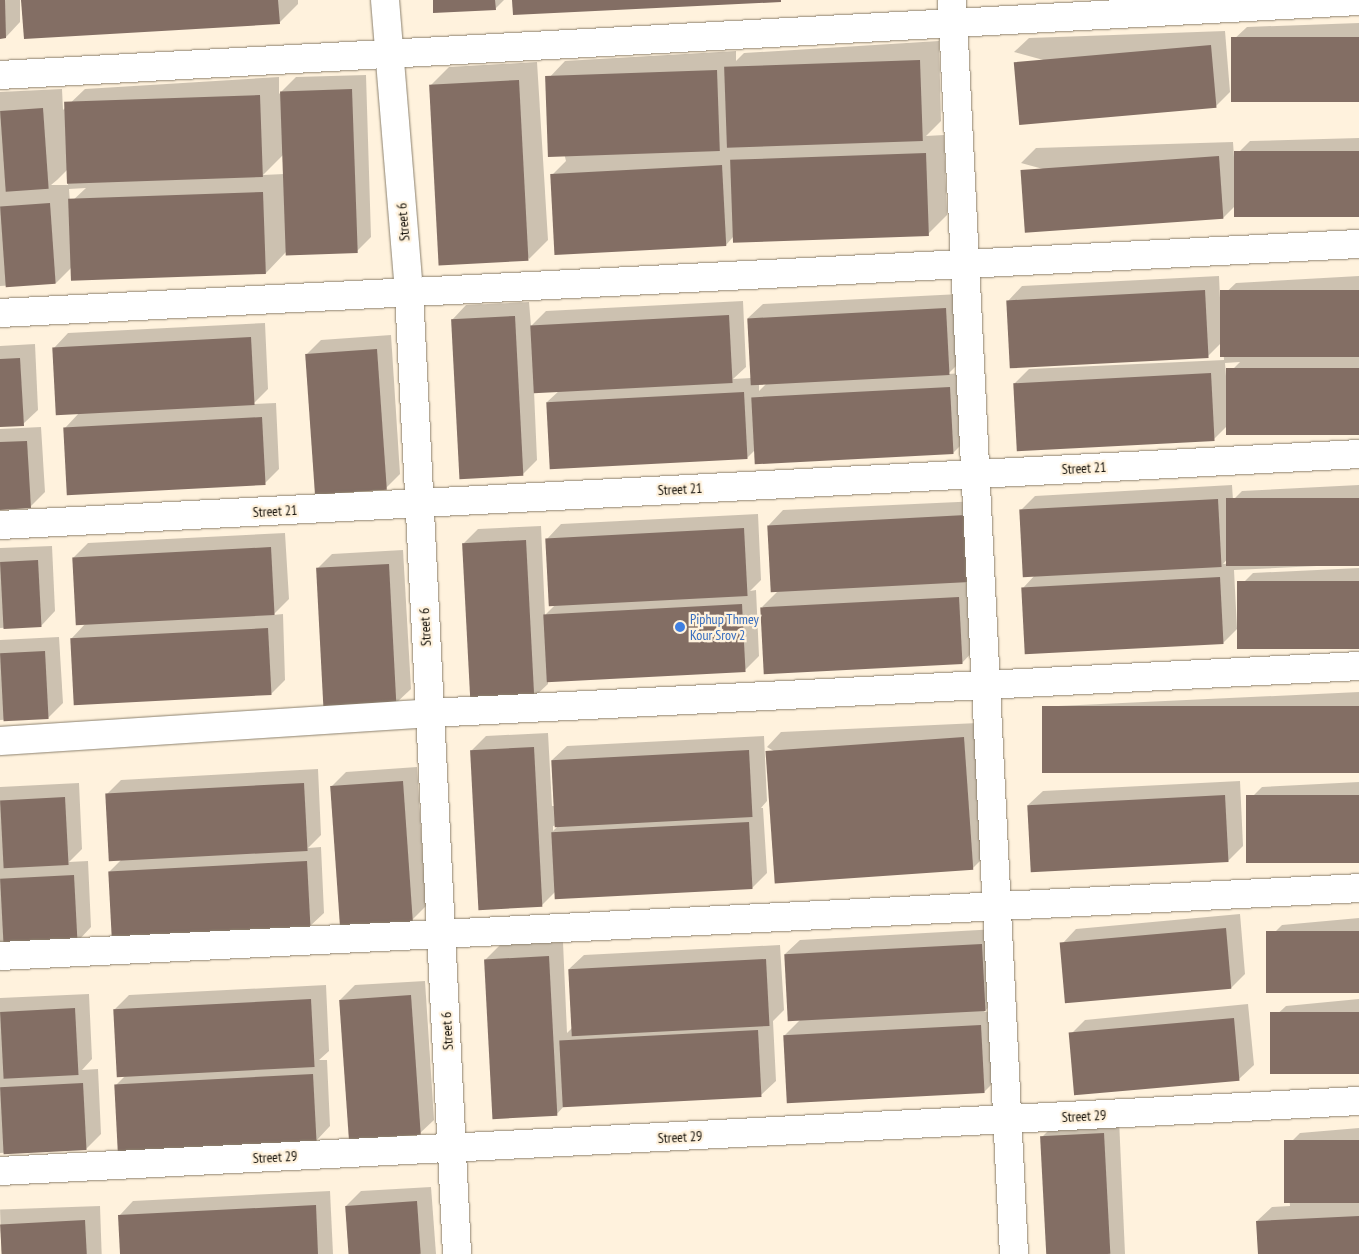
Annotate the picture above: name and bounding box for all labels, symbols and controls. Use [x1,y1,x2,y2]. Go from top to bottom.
street label: Street 6 [393,202,413,242]
street label: Street 21 [1061,458,1107,478]
street label: Street 21 [657,479,703,499]
street label: Street 21 [252,501,298,521]
street label: Street 6 [416,607,434,647]
place label: Piphup Thmey Kour Srov 2 [690,611,759,644]
marker: Piphup Thmey Kour Srov 2 [674,621,686,633]
street label: Street 6 [438,1011,456,1051]
street label: Street 29 [1061,1106,1107,1126]
street label: Street 29 [657,1127,703,1147]
street label: Street 29 [252,1147,298,1167]

